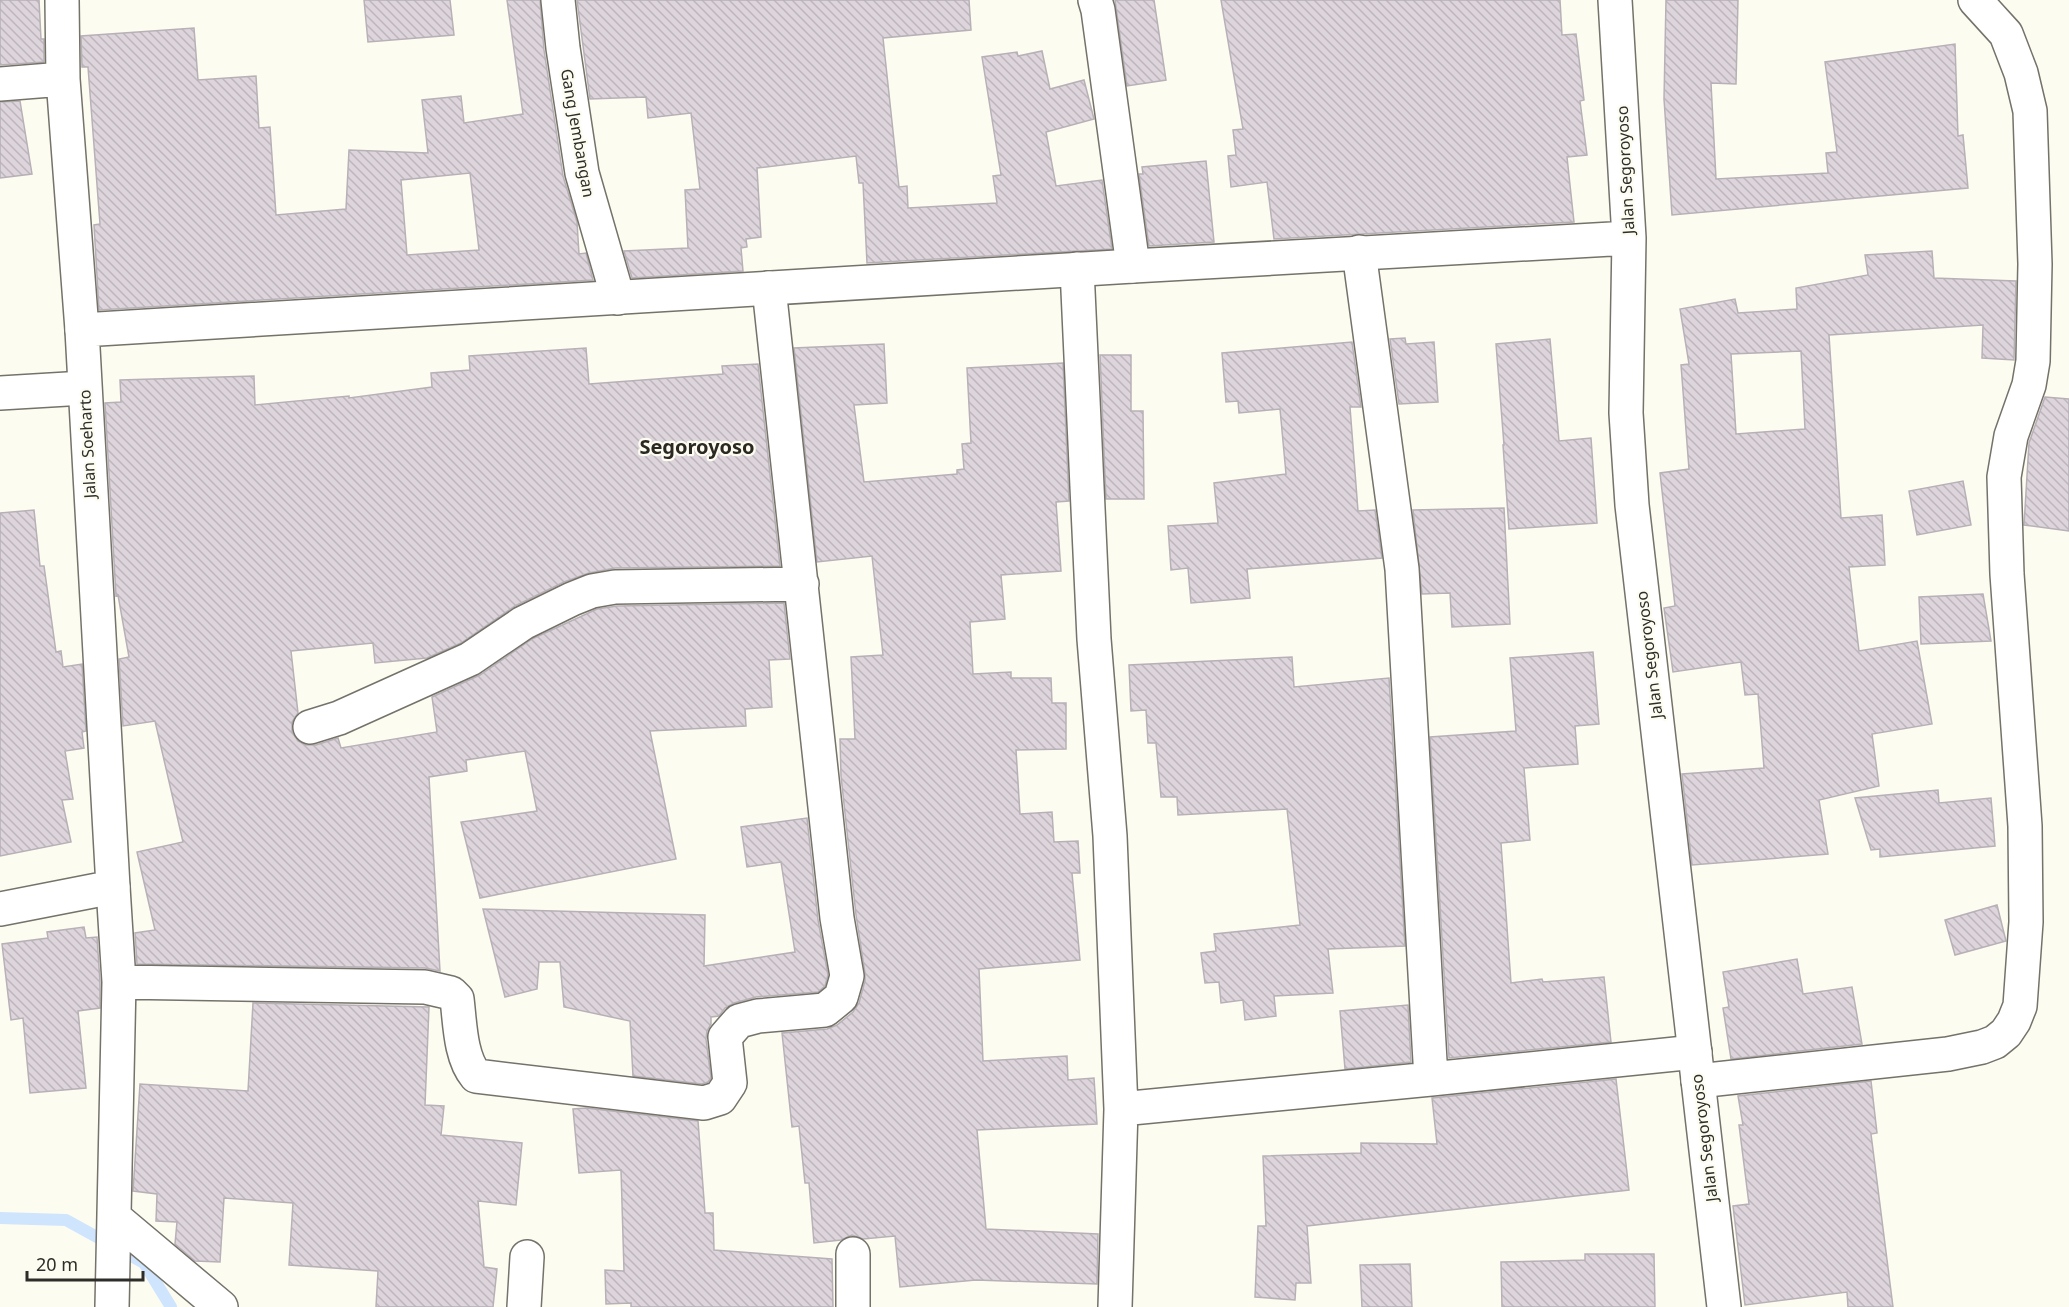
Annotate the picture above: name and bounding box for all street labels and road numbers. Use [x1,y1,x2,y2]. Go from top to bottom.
street label: Gang Jembangan [556,67,600,199]
street label: Jalan Segoroyoso [1611,105,1639,237]
street label: Jalan Soeharto [73,389,101,501]
street label: Jalan Segoroyoso [1630,590,1668,722]
street label: Jalan Segoroyoso [1685,1073,1723,1205]

